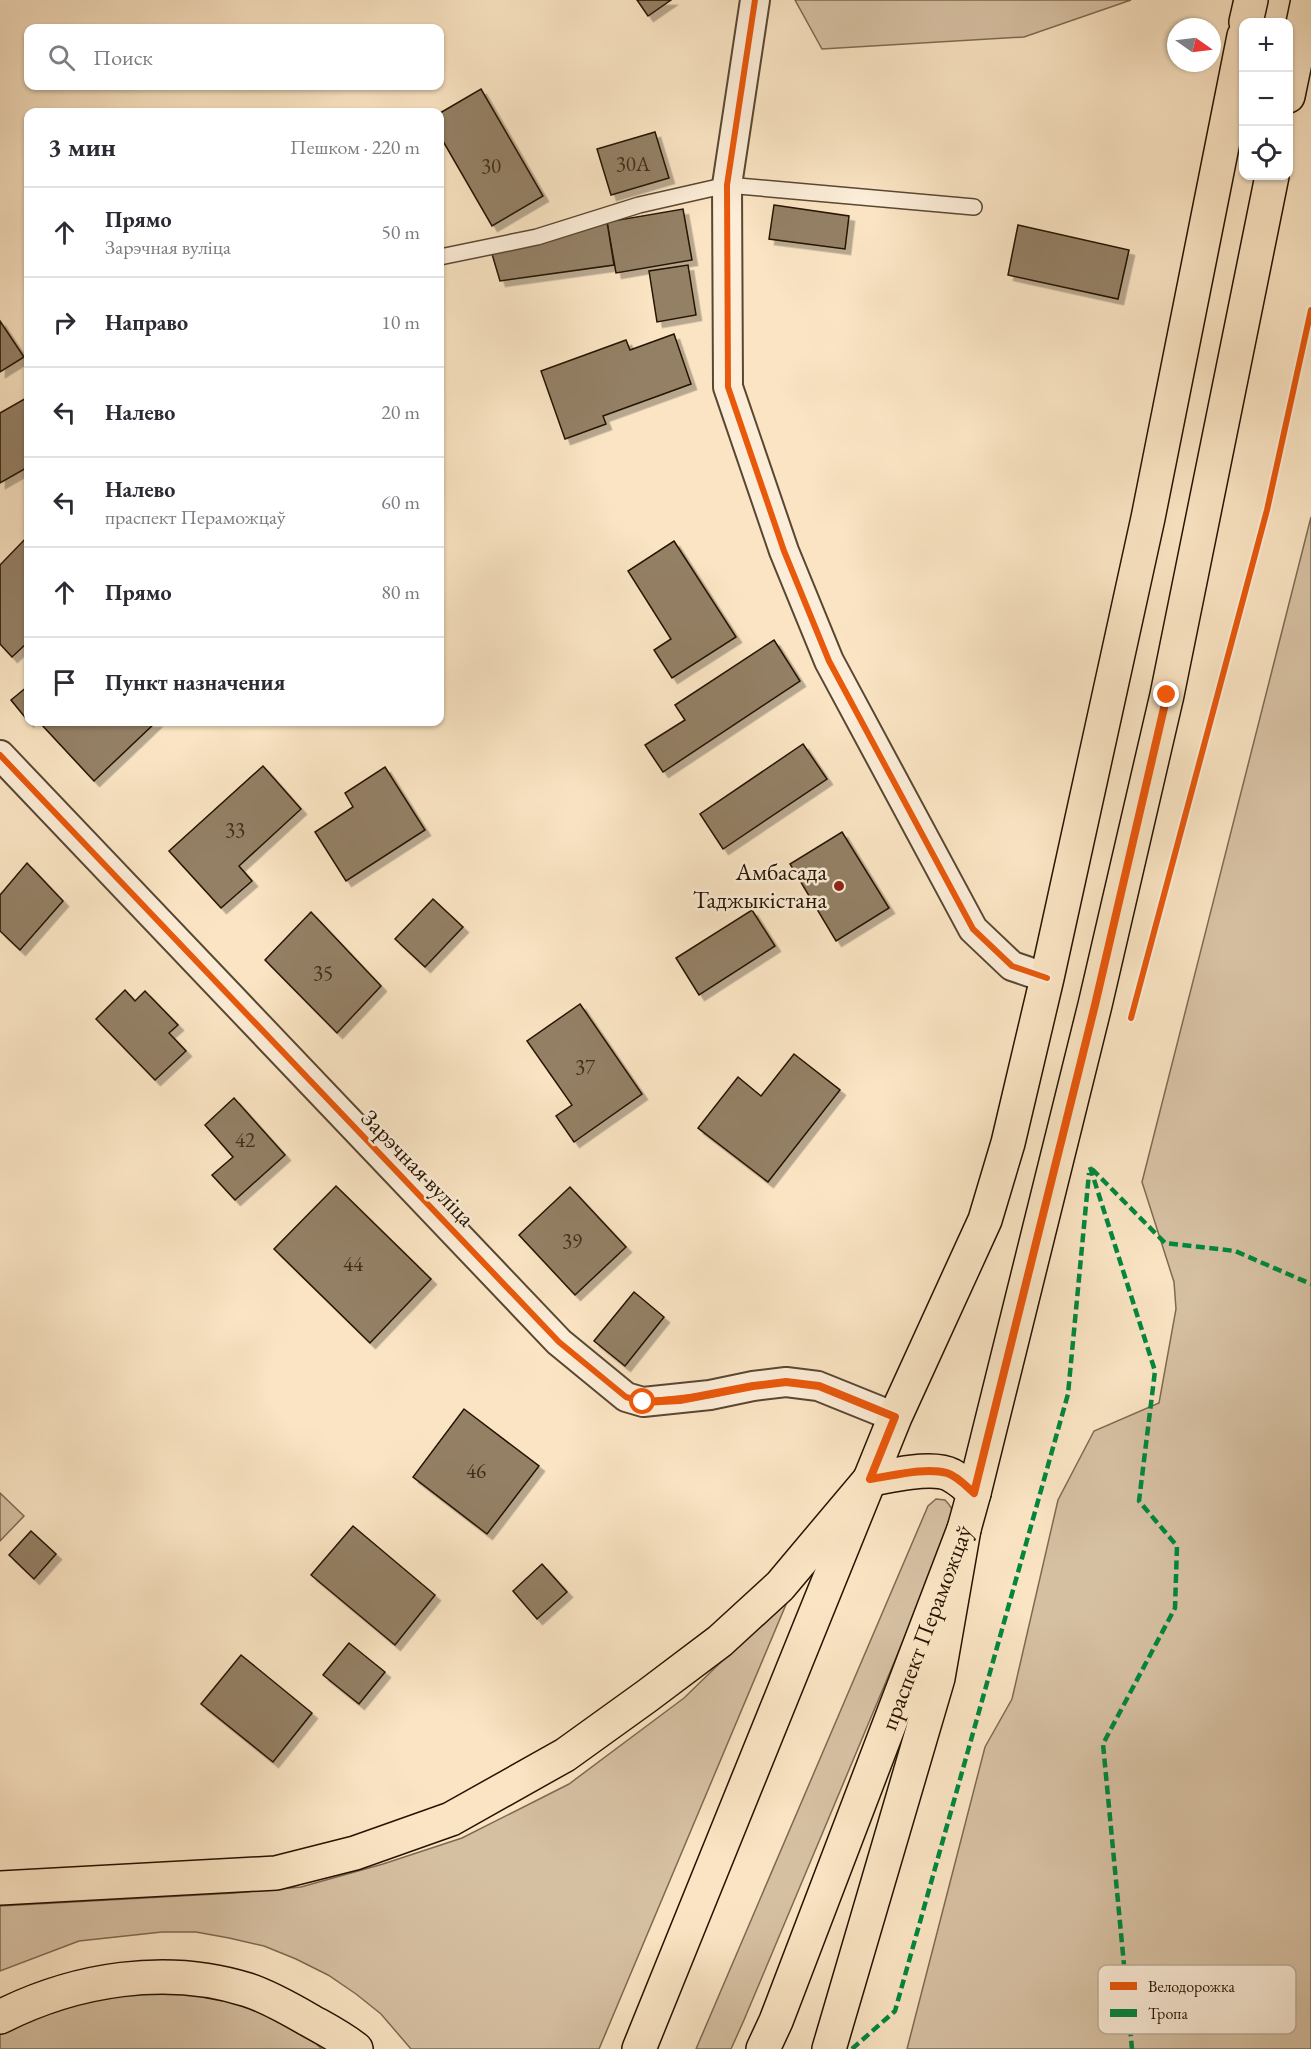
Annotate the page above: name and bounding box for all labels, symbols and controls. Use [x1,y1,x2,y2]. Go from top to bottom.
north arrow [1167,18,1221,72]
map controls [1239,18,1293,180]
button: + [1239,18,1293,72]
search box [24,24,444,90]
icon: search [45,41,78,74]
text: Поиск [93,43,153,72]
button: − [1239,72,1293,126]
button: locate [1239,126,1293,180]
text: 3 мин [48,130,116,164]
text: Пешком · 220 m [290,134,420,160]
house number: 30А [616,150,651,177]
house number: 30 [481,152,501,179]
text: Прямо [105,205,172,234]
icon: ahead [48,216,81,249]
text: 50 m [381,219,420,245]
text: Зарэчная вуліца [105,234,231,260]
icon: right [48,306,81,339]
text: Направо [105,308,188,337]
text: 10 m [381,309,420,335]
icon: left [48,396,81,429]
text: Налево [105,398,175,427]
text: 20 m [381,399,420,425]
text: Налево [105,475,175,504]
icon: left [48,486,81,519]
text: 60 m [381,489,420,515]
text: праспект Пераможцаў [105,504,286,530]
icon: ahead [48,576,81,609]
text: Прямо [105,578,172,607]
text: 80 m [381,579,420,605]
icon: arrive [48,666,81,699]
text: Пункт назначения [105,668,285,697]
route end [1153,681,1179,707]
house number: 33 [225,816,245,843]
place label: Амбасада Таджыкістана [693,856,827,915]
marker: Амбасада Таджыкістана [832,879,846,893]
house number: 35 [313,959,333,986]
house number: 37 [575,1053,596,1080]
street label: Зарэчная вуліца [355,1103,482,1233]
house number: 42 [235,1126,255,1153]
house number: 39 [562,1227,582,1254]
house number: 44 [343,1250,364,1277]
route start [629,1388,655,1414]
house number: 46 [466,1457,486,1484]
street label: праспект Пераможцаў [873,1520,979,1734]
legend [1098,1965,1296,2034]
text: Велодорожка [1148,1976,1235,1997]
text: Тропа [1148,2003,1188,2024]

